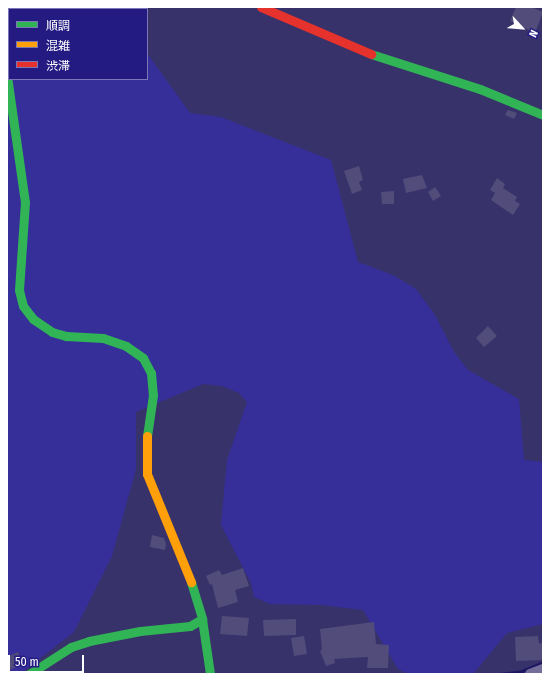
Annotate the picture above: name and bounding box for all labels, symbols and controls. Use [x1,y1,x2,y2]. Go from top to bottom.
legend [8,8,148,80]
north arrow [502,8,542,48]
text: 順調 [46,19,70,33]
text: N [526,28,541,39]
text: 混雑 [46,39,70,53]
text: 渋滞 [46,59,70,73]
scale bar [10,647,86,673]
text: 50 m [15,655,39,669]

